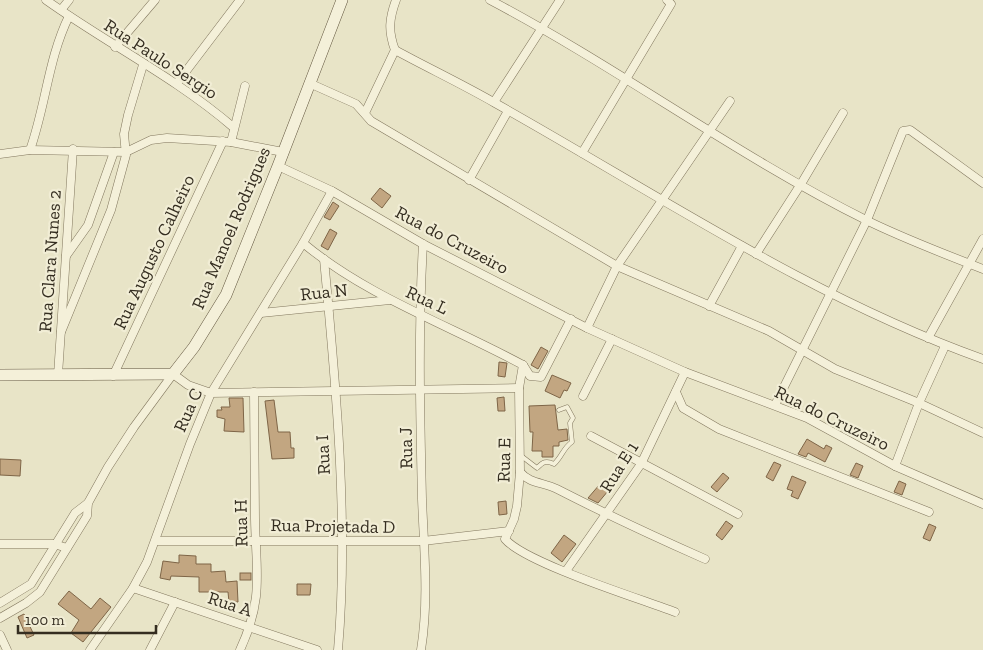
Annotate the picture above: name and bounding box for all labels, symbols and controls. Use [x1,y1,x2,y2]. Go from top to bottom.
street label: Rua Paulo Sergio [100,14,222,104]
street label: Rua Manoel Rodrigues [187,143,275,312]
street label: Rua Augusto Calheiro [108,171,200,333]
street label: Rua Clara Nunes 2 [34,189,66,333]
street label: Rua do Cruzeiro [392,201,512,279]
street label: Rua N [299,279,349,305]
street label: Rua L [403,281,452,319]
street label: Rua do Cruzeiro [771,381,893,455]
street label: Rua C [169,385,207,435]
street label: Rua J [395,427,417,469]
street label: Rua I [311,434,335,475]
street label: Rua E [493,438,515,482]
street label: Rua E 1 [595,438,643,496]
street label: Rua H [230,499,252,547]
street label: Rua Projetada D [270,514,396,538]
street label: Rua A [205,587,255,622]
scale bar [18,602,155,634]
text: 100 m [25,611,64,629]

